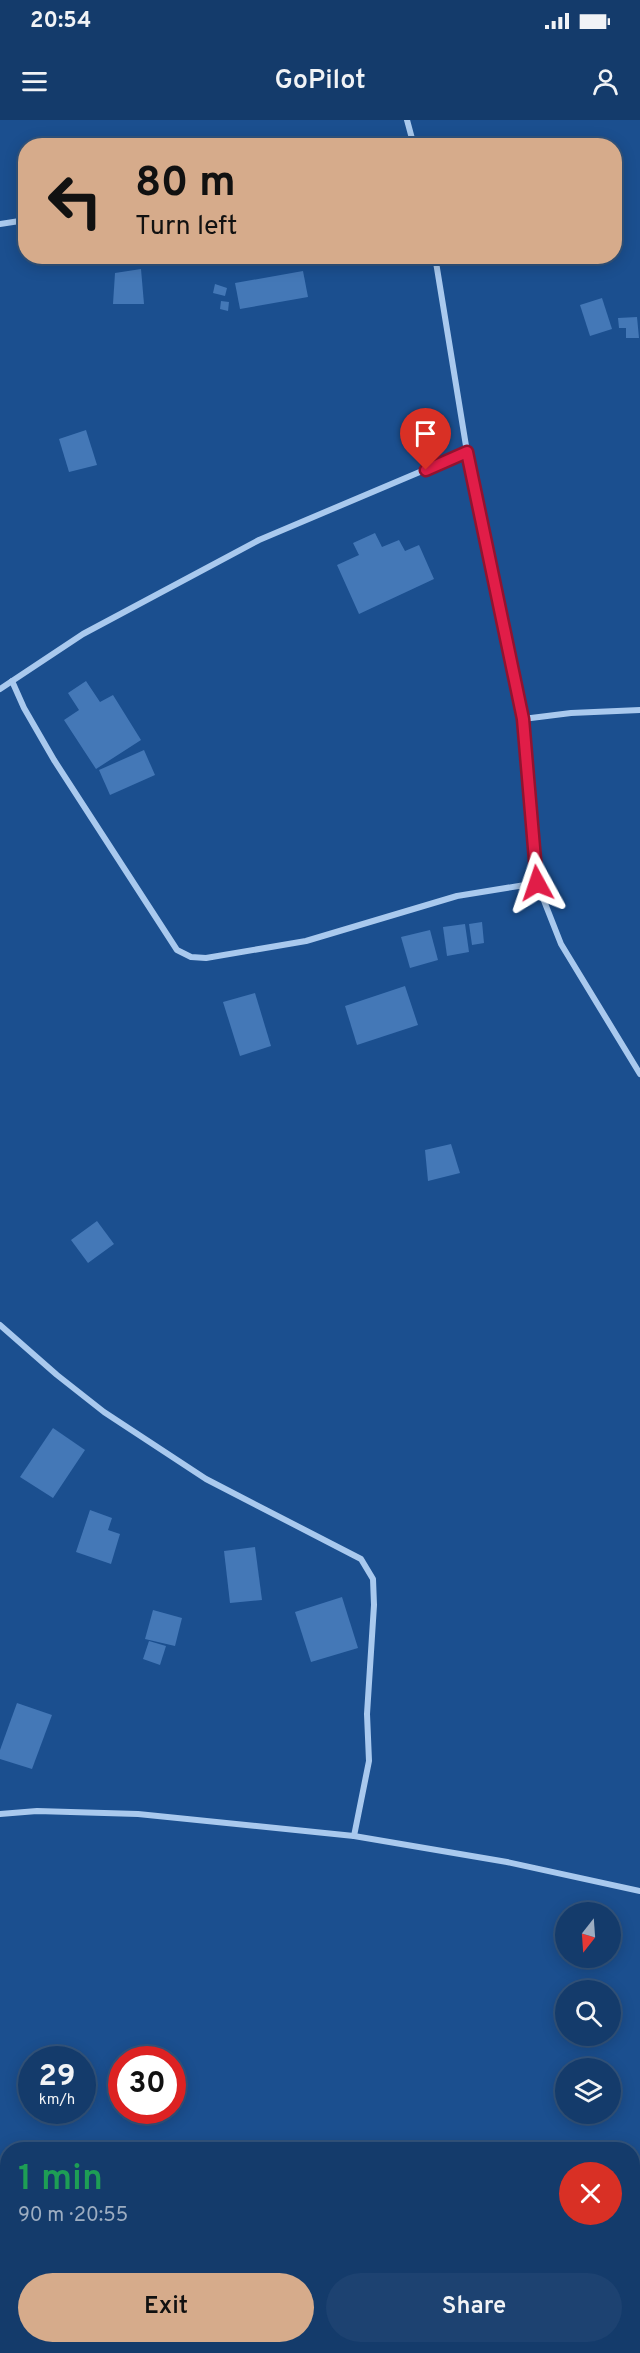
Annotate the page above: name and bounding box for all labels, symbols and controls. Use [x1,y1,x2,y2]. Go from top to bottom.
text: 20:54 [30,8,91,35]
text: GoPilot [274,64,366,98]
icon: menu [18,65,51,98]
icon: person [589,65,622,98]
text: 80 m [135,158,236,211]
icon: left [36,162,114,240]
text: Turn left [135,210,237,244]
pin [400,408,451,470]
icon: arrive [409,417,442,450]
position arrow [505,851,569,915]
north arrow [555,1902,621,1968]
map controls [555,1902,621,2124]
button: search [555,1980,621,2046]
speed limit sign: 30 [108,2046,186,2124]
button: layers [555,2058,621,2124]
text: 29 [39,2059,75,2096]
text: km/h [39,2091,75,2110]
text: 1 min [18,2157,103,2203]
button: close [559,2162,622,2225]
text: 90 m · 20:55 [18,2203,128,2229]
button: Exit [18,2273,314,2342]
button: Share [326,2273,622,2342]

